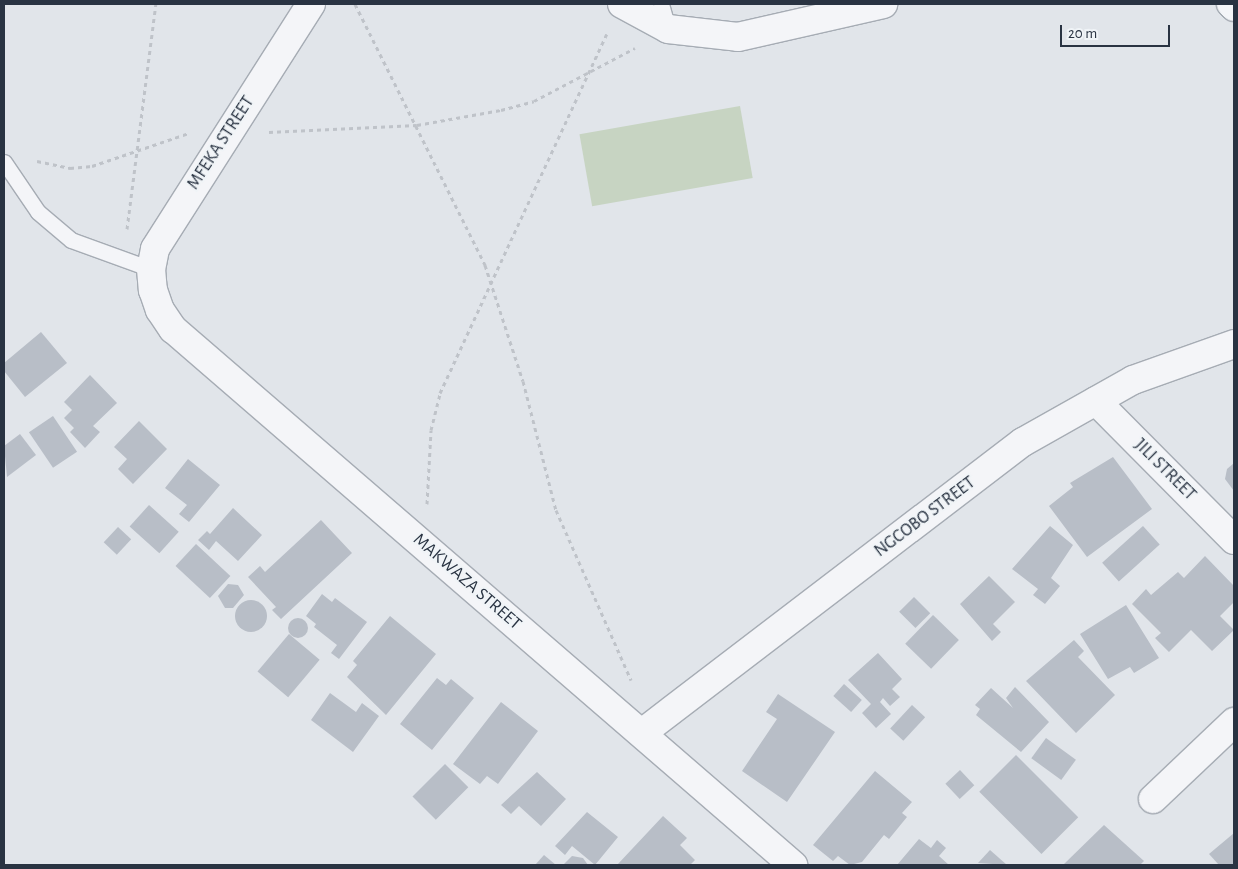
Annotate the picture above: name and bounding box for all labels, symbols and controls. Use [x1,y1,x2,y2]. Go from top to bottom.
scale bar [1063,15,1173,47]
text: 20 m [1068,26,1097,41]
street label: MFEKA STREET [183,92,259,194]
street label: JILI STREET [1129,434,1201,506]
street label: NGCOBO STREET [870,472,980,562]
street label: MAKWAZA STREET [408,529,526,635]

